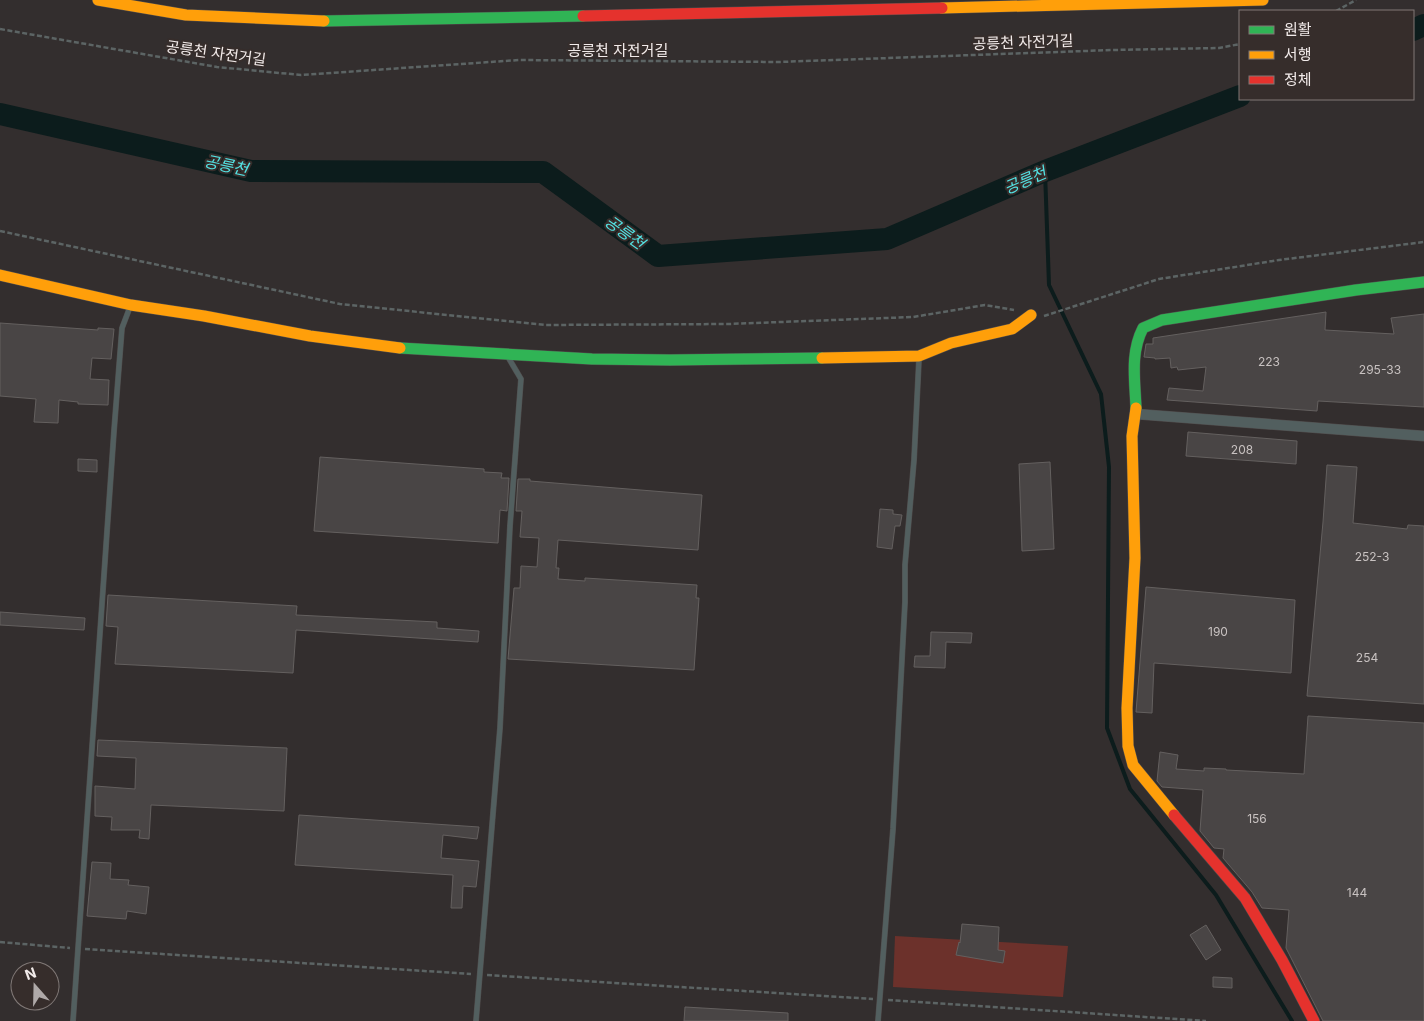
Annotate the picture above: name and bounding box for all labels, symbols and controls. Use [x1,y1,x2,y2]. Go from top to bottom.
legend [1239,10,1414,100]
text: 원활 [1284,20,1312,39]
street label: 공릉천 자전거길 [972,31,1074,53]
street label: 공릉천 자전거길 [165,37,267,69]
street label: 공릉천 자전거길 [568,41,668,60]
text: 서행 [1284,45,1312,64]
text: 정체 [1284,70,1312,89]
water label: 공릉천 [202,151,252,180]
water label: 공릉천 [1001,161,1051,198]
water label: 공릉천 [601,211,651,254]
house number: 223 [1258,354,1280,369]
house number: 295-33 [1359,362,1401,377]
house number: 208 [1231,442,1253,457]
house number: 252-3 [1355,549,1389,564]
house number: 190 [1208,624,1228,639]
house number: 254 [1356,650,1378,665]
house number: 156 [1247,811,1267,826]
house number: 144 [1347,885,1367,900]
north arrow [10,961,60,1011]
text: N [22,964,38,983]

